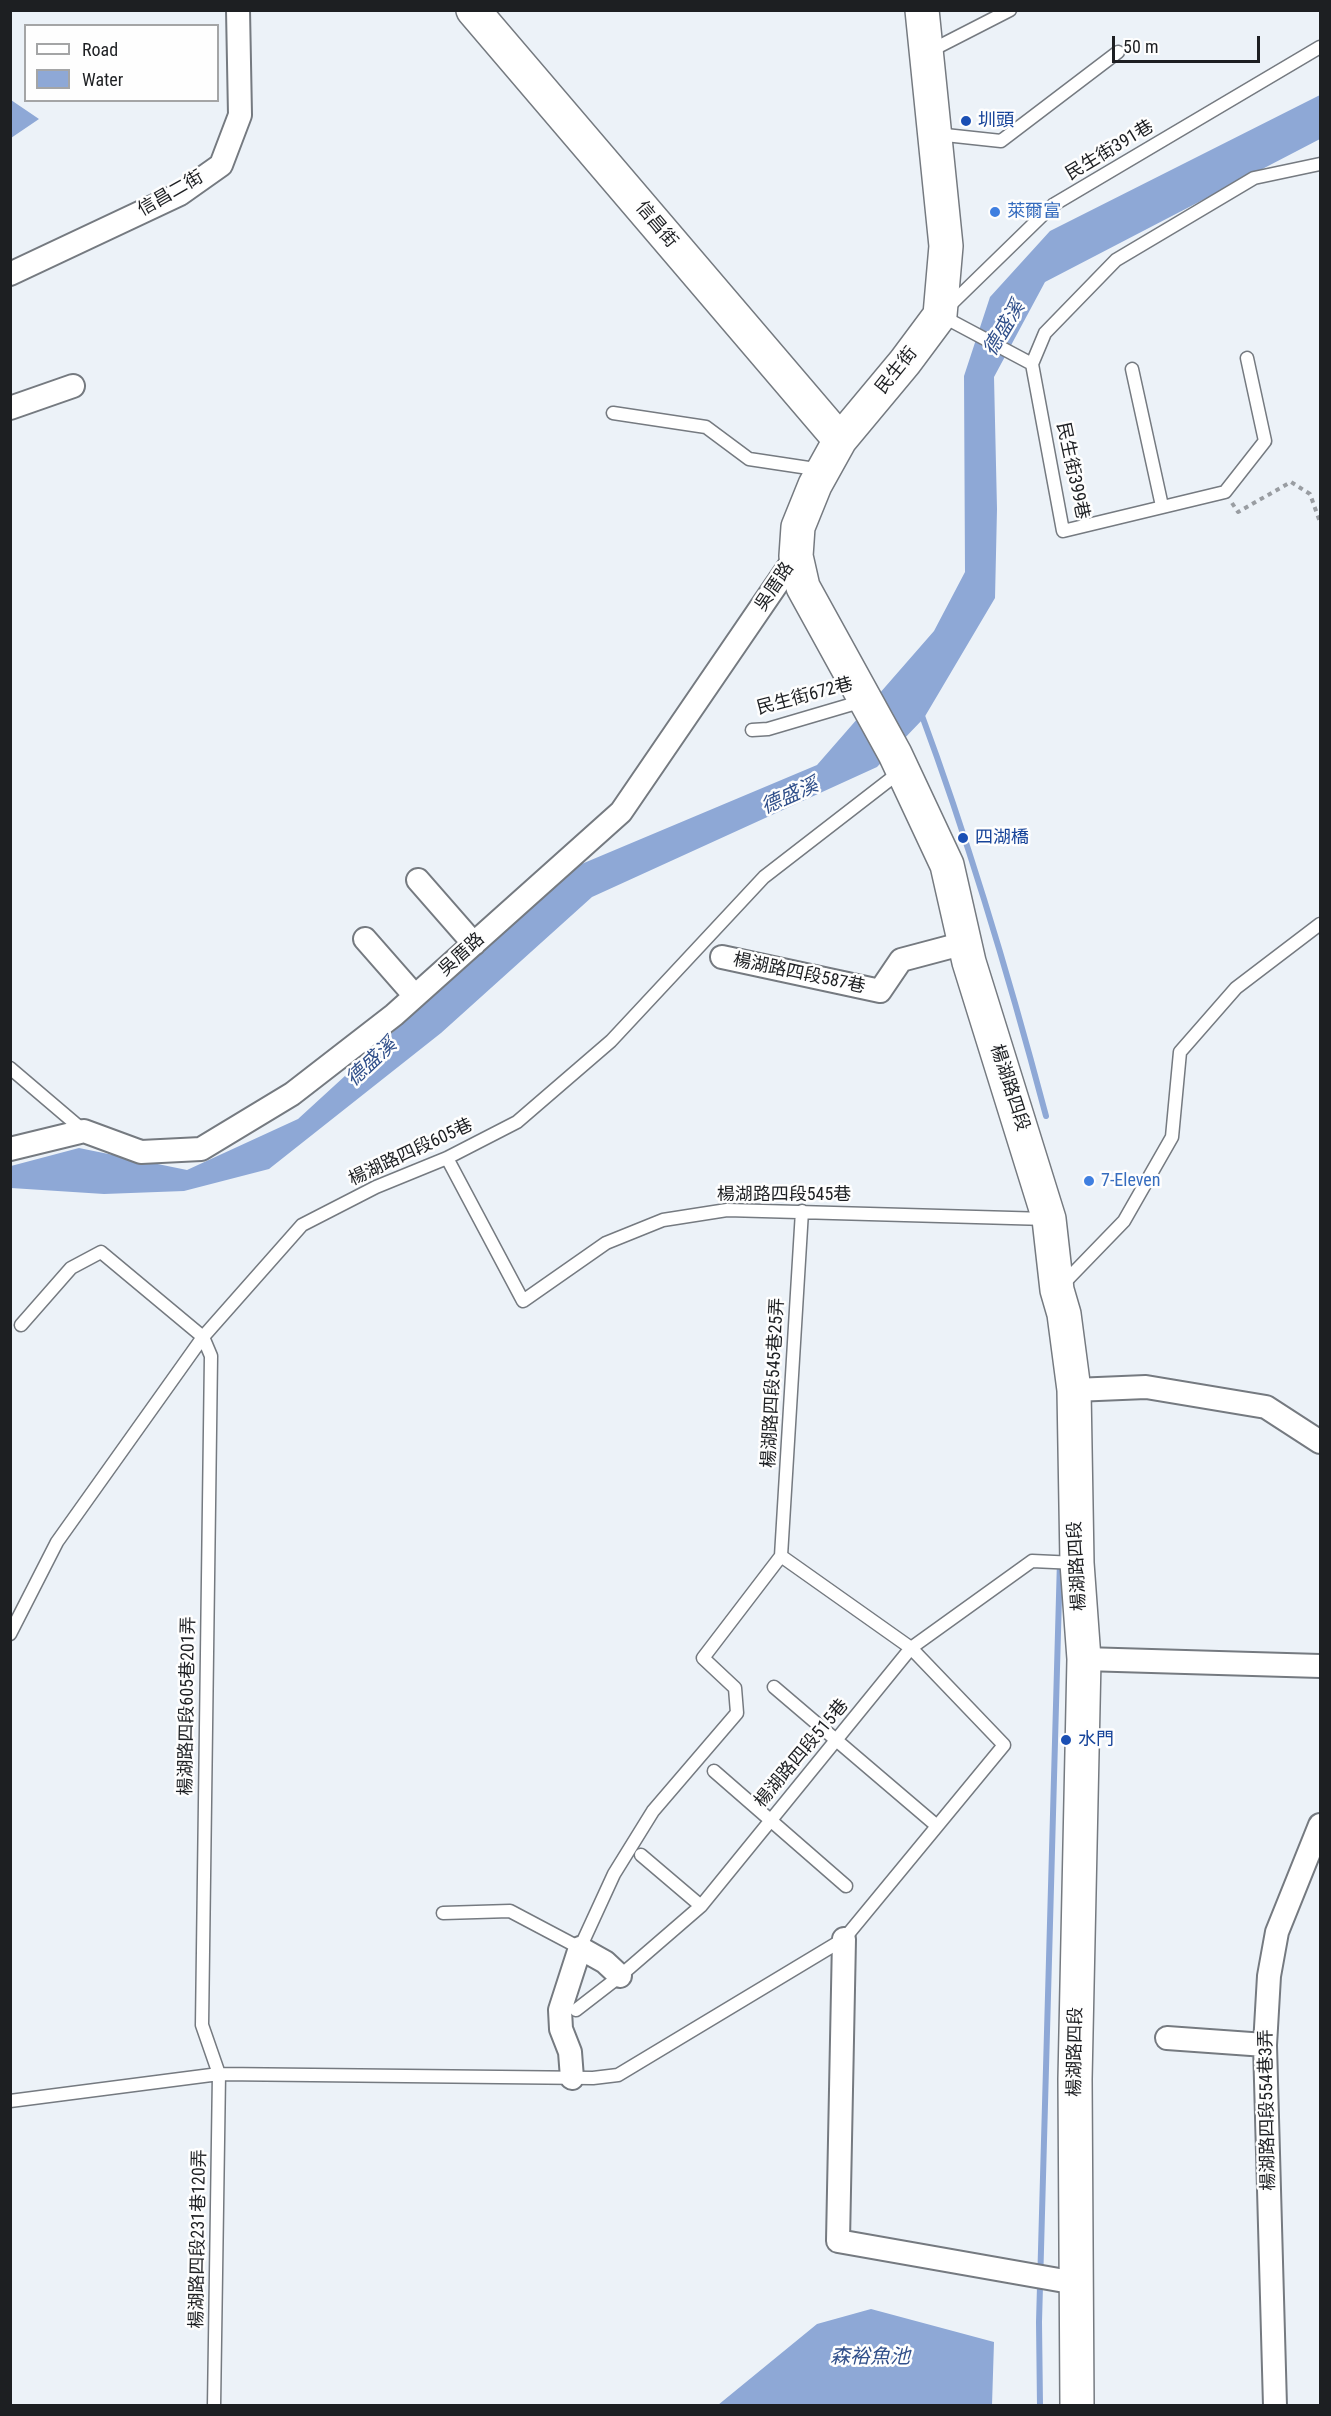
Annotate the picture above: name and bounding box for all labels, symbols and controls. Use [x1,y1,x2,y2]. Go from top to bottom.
legend [24,24,219,102]
scale bar [1115,24,1264,62]
text: 50 m [1123,36,1158,57]
text: Road [82,39,118,60]
text: Water [82,69,123,90]
place label: 圳頭 [978,110,1014,132]
marker: 圳頭 [959,114,973,128]
street label: 民生街391巷 [1062,116,1158,186]
street label: 信昌二街 [134,167,208,221]
street label: 信昌街 [630,197,682,253]
place label: 萊爾富 [1007,201,1061,223]
marker: 萊爾富 [988,205,1002,219]
water label: 德盛溪 [979,297,1031,361]
street label: 民生街 [872,343,922,399]
street label: 民生街399巷 [1051,421,1093,521]
street label: 吳厝路 [751,559,799,615]
street label: 民生街672巷 [755,674,855,720]
water label: 德盛溪 [758,774,822,820]
place label: 四湖橋 [975,827,1029,849]
marker: 四湖橋 [956,831,970,845]
street label: 吳厝路 [435,929,489,981]
street label: 楊湖路四段587巷 [731,949,867,999]
water label: 德盛溪 [342,1034,402,1092]
street label: 楊湖路四段 [985,1042,1033,1134]
street label: 楊湖路四段605巷 [345,1115,477,1191]
place label: 7-Eleven [1101,1170,1160,1192]
marker: 7-Eleven [1082,1174,1096,1188]
street label: 楊湖路四段545巷 [717,1184,851,1206]
street label: 楊湖路四段545巷25弄 [759,1297,789,1469]
street label: 楊湖路四段 [1065,1520,1091,1612]
street label: 楊湖路四段605巷201弄 [176,1616,200,1796]
street label: 楊湖路四段515巷 [750,1695,854,1813]
place label: 水門 [1078,1729,1114,1751]
marker: 水門 [1059,1733,1073,1747]
street label: 楊湖路四段 [1064,2007,1088,2097]
street label: 楊湖路四段554巷3弄 [1256,2029,1280,2191]
street label: 楊湖路四段231巷120弄 [187,2149,211,2329]
water label: 森裕魚池 [830,2346,910,2370]

